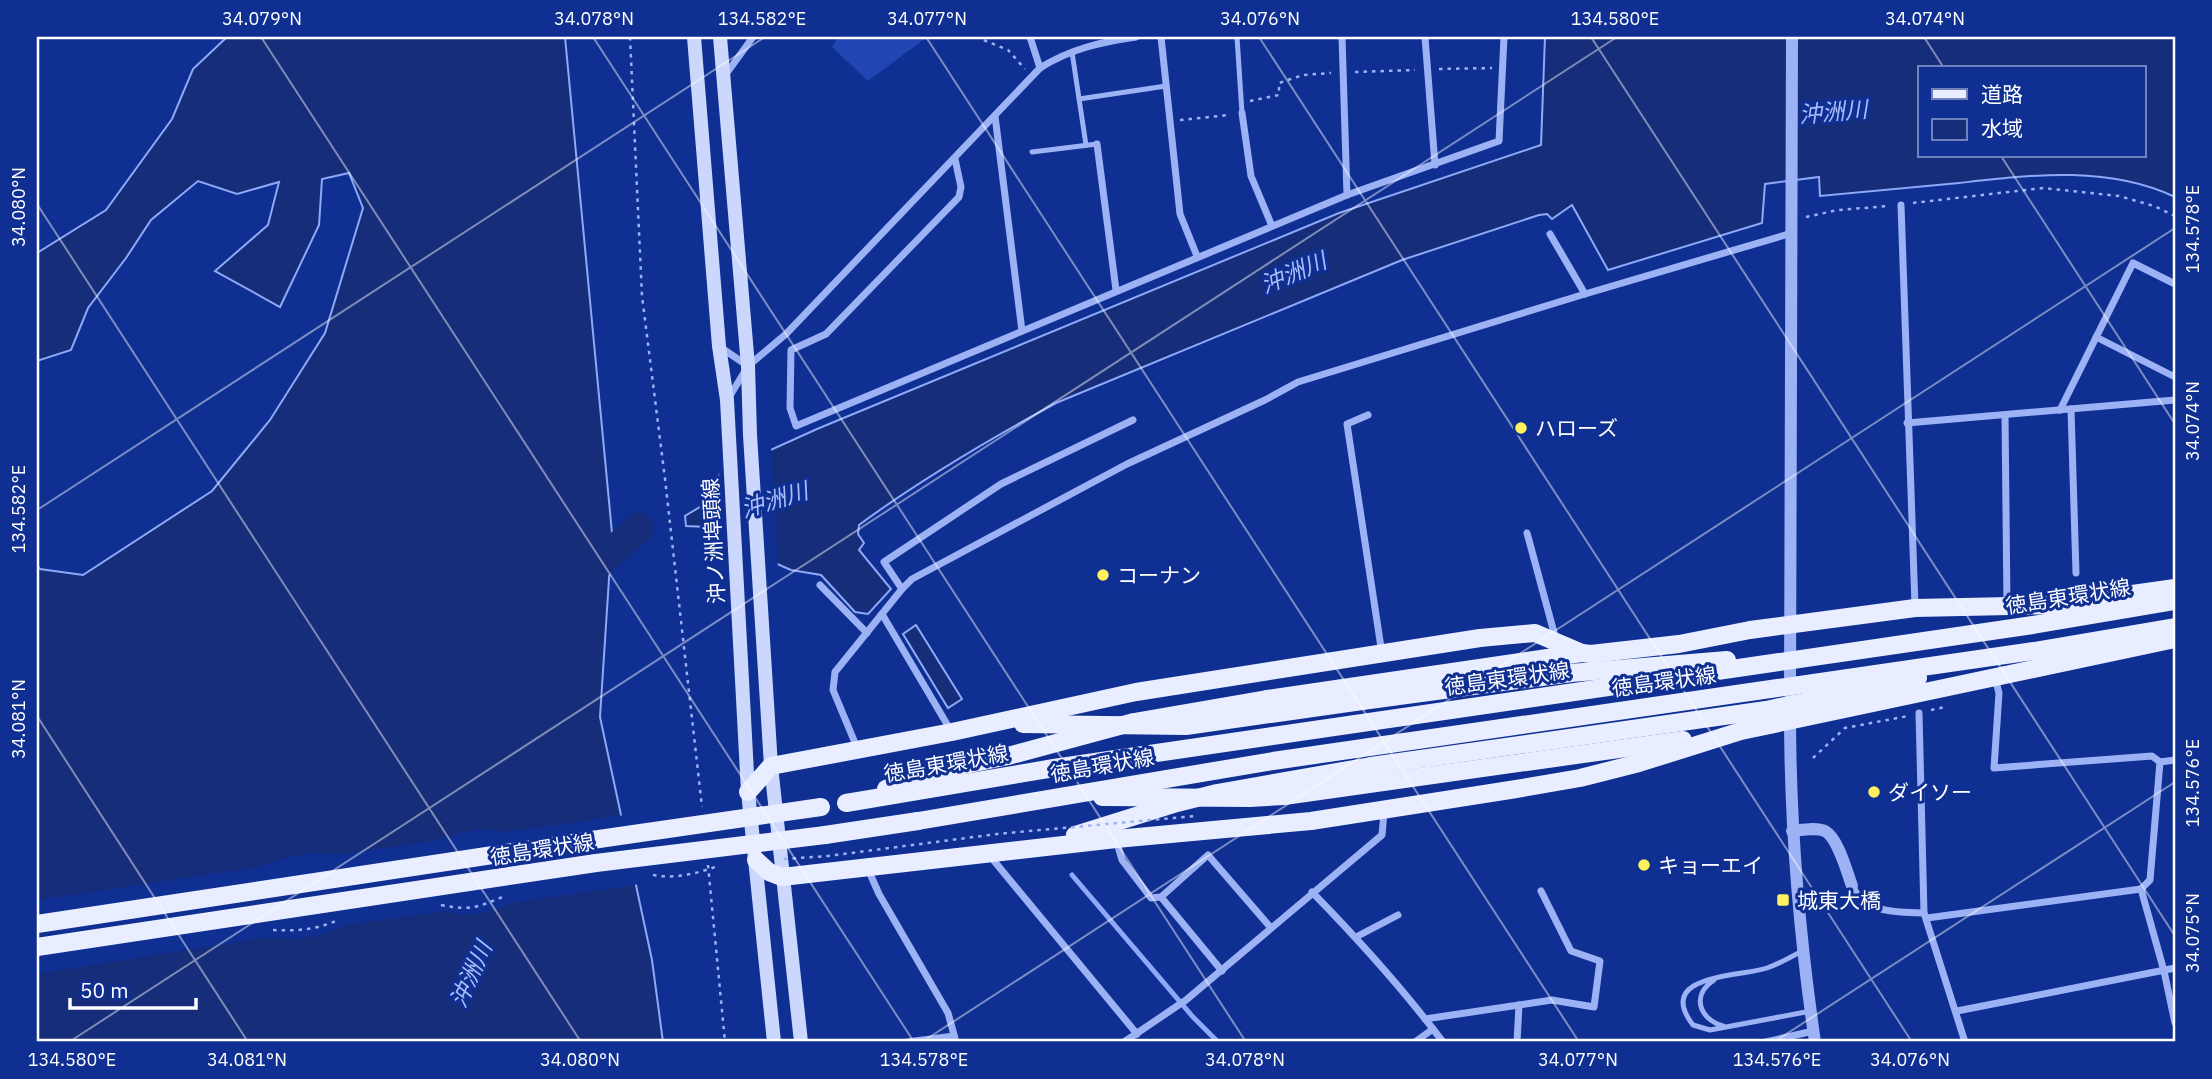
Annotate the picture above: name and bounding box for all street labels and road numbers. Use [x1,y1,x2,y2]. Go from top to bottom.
street label: 沖ノ洲埠頭線 [696,477,730,605]
street label: 徳島東環状線 [2004,572,2132,620]
street label: 徳島東環状線 [1443,655,1571,701]
street label: 徳島環状線 [1610,660,1718,702]
street label: 徳島東環状線 [882,738,1010,788]
street label: 徳島環状線 [1048,742,1156,788]
street label: 徳島環状線 [488,827,596,871]

